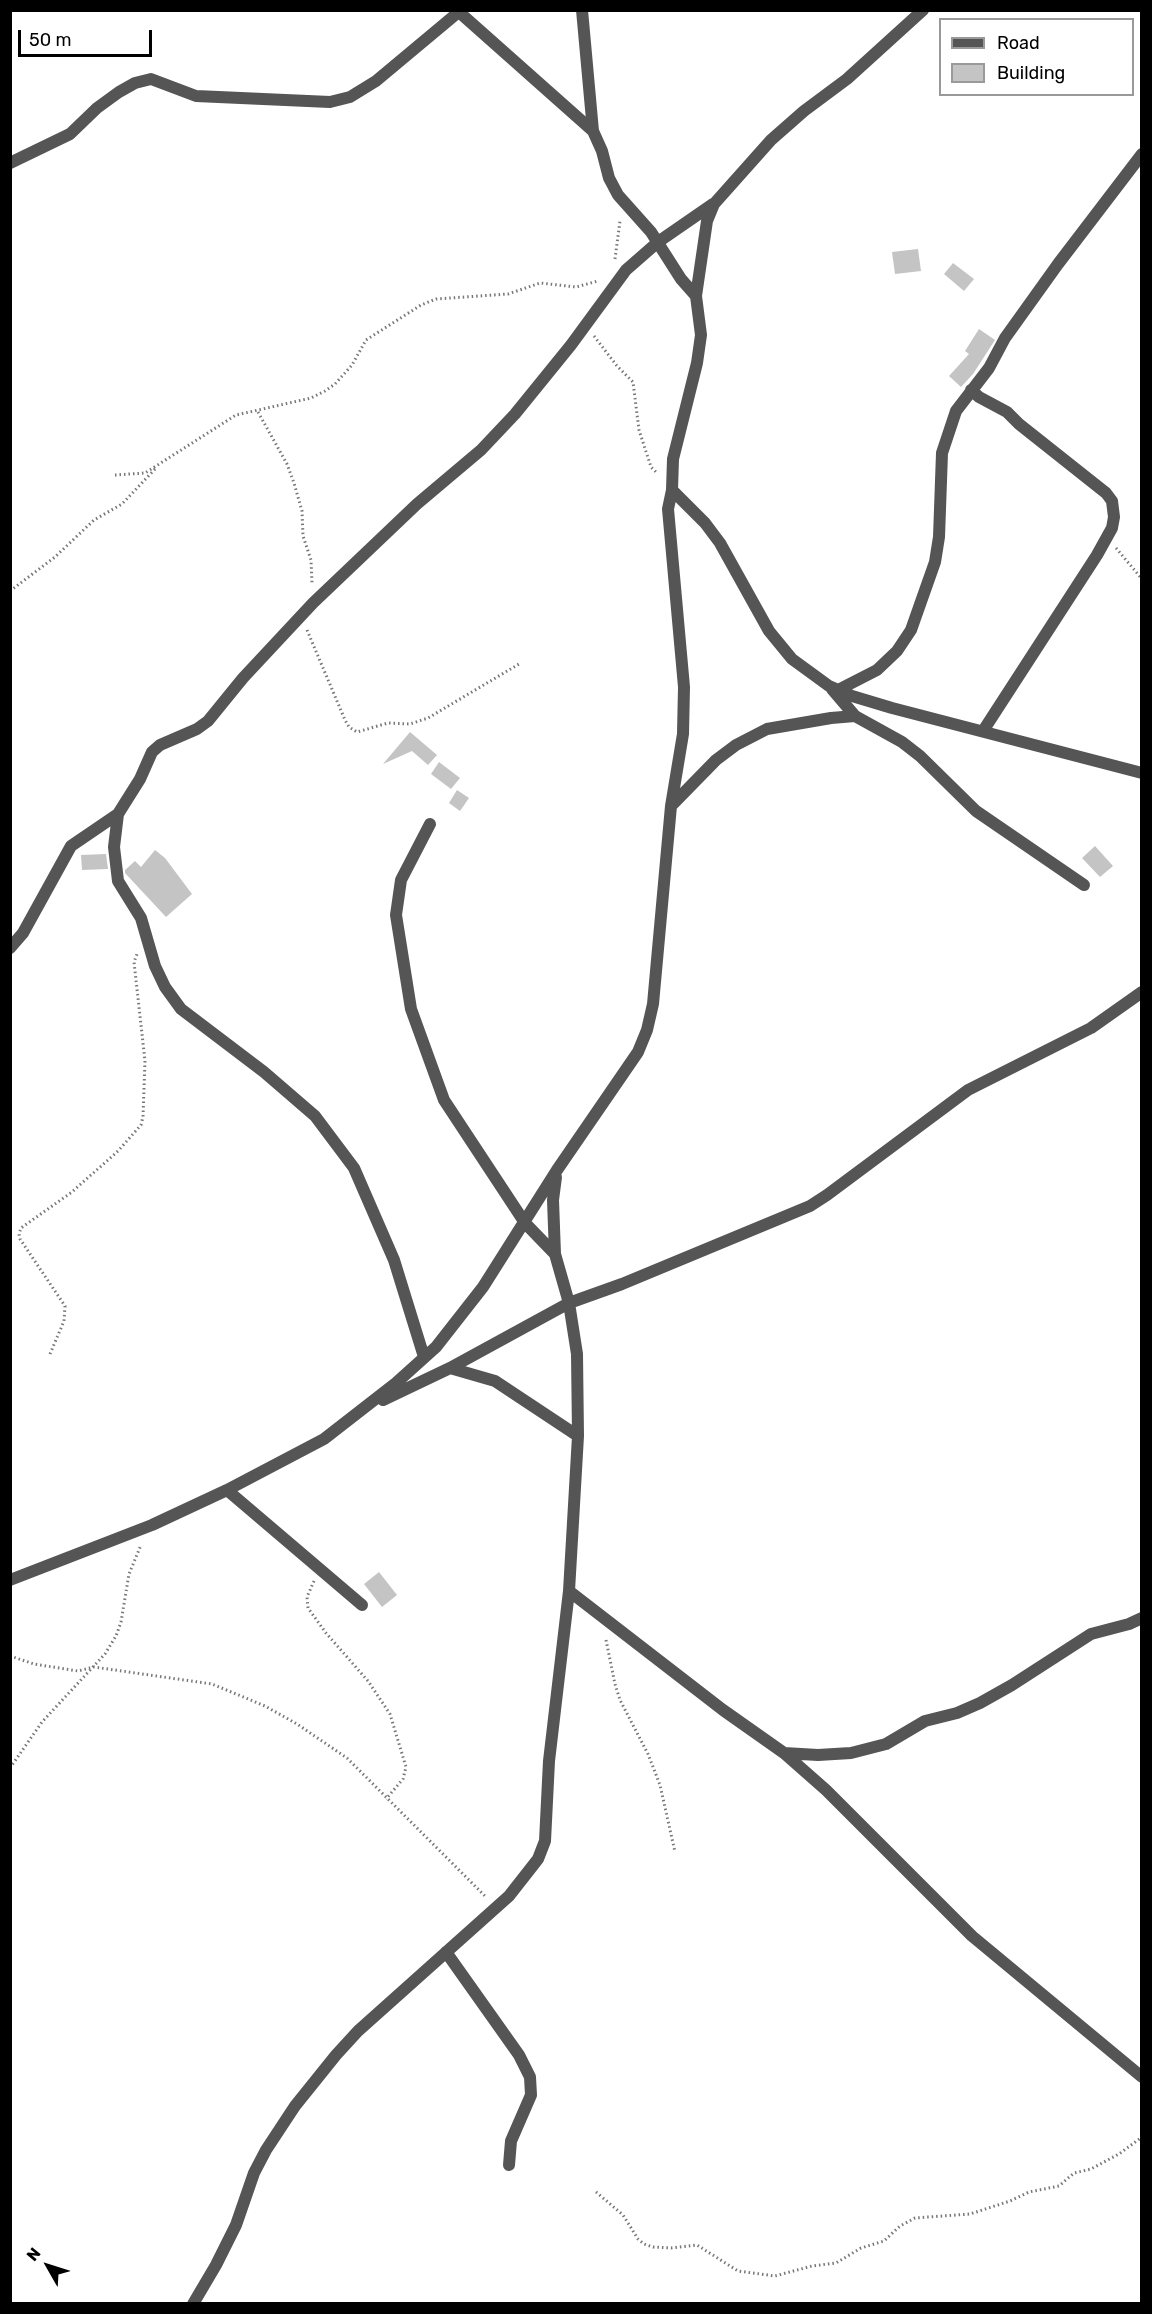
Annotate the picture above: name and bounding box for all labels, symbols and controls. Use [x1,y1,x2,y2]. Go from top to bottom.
scale bar [21,18,154,56]
legend [939,18,1134,96]
text: 50 m [29,29,72,51]
text: Road [997,32,1040,54]
text: Building [997,62,1065,84]
north arrow [18,2236,78,2296]
text: N [23,2244,45,2265]

